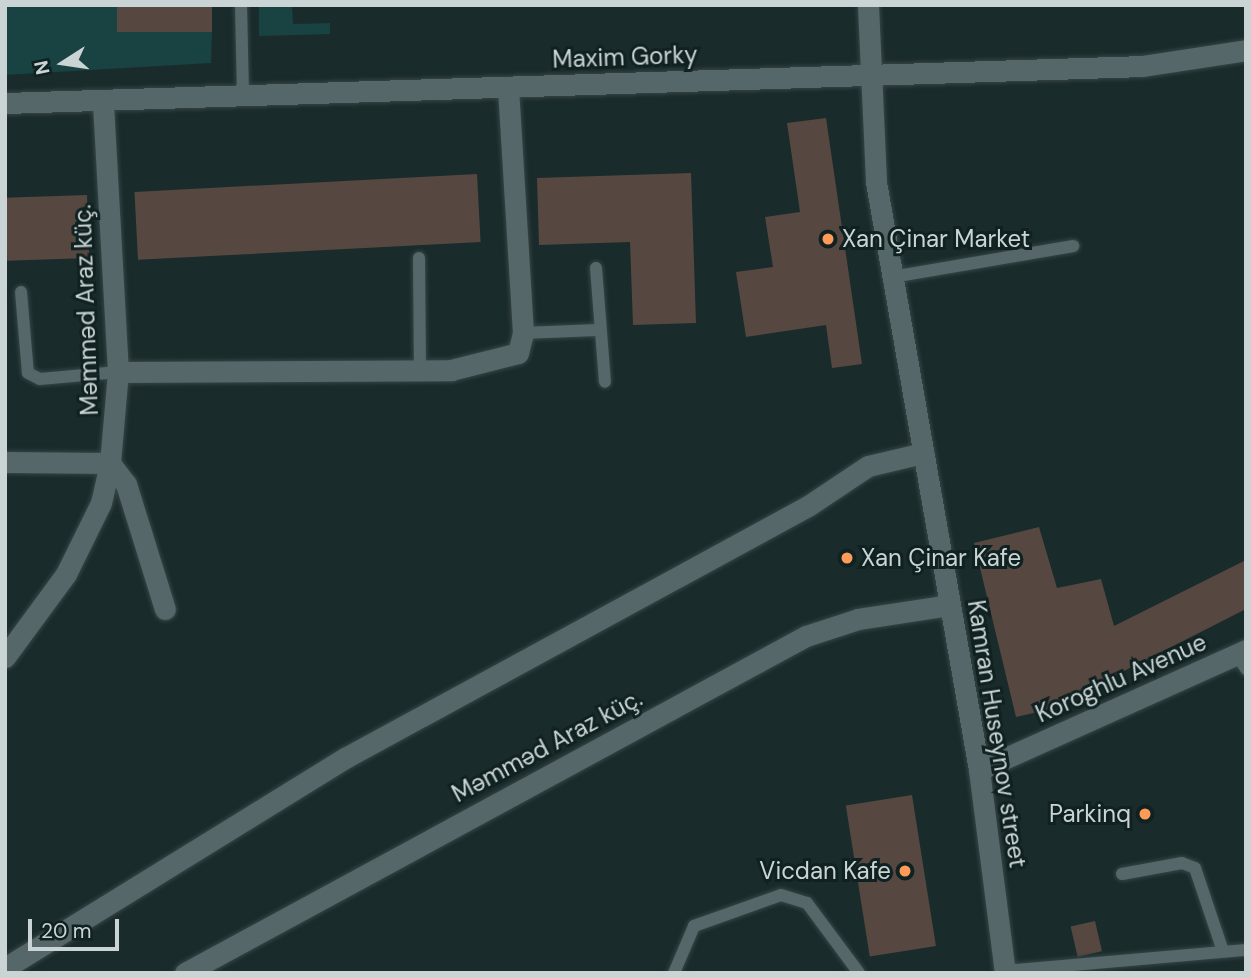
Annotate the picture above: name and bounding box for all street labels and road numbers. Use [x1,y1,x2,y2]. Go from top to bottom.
street label: Maxim Gorky [552,40,698,74]
street label: Məmməd Araz küç. [68,204,104,416]
street label: Kamran Huseynov street [962,598,1032,870]
street label: Koroghlu Avenue [1031,627,1211,729]
street label: Məmməd Araz küç. [447,684,647,808]

